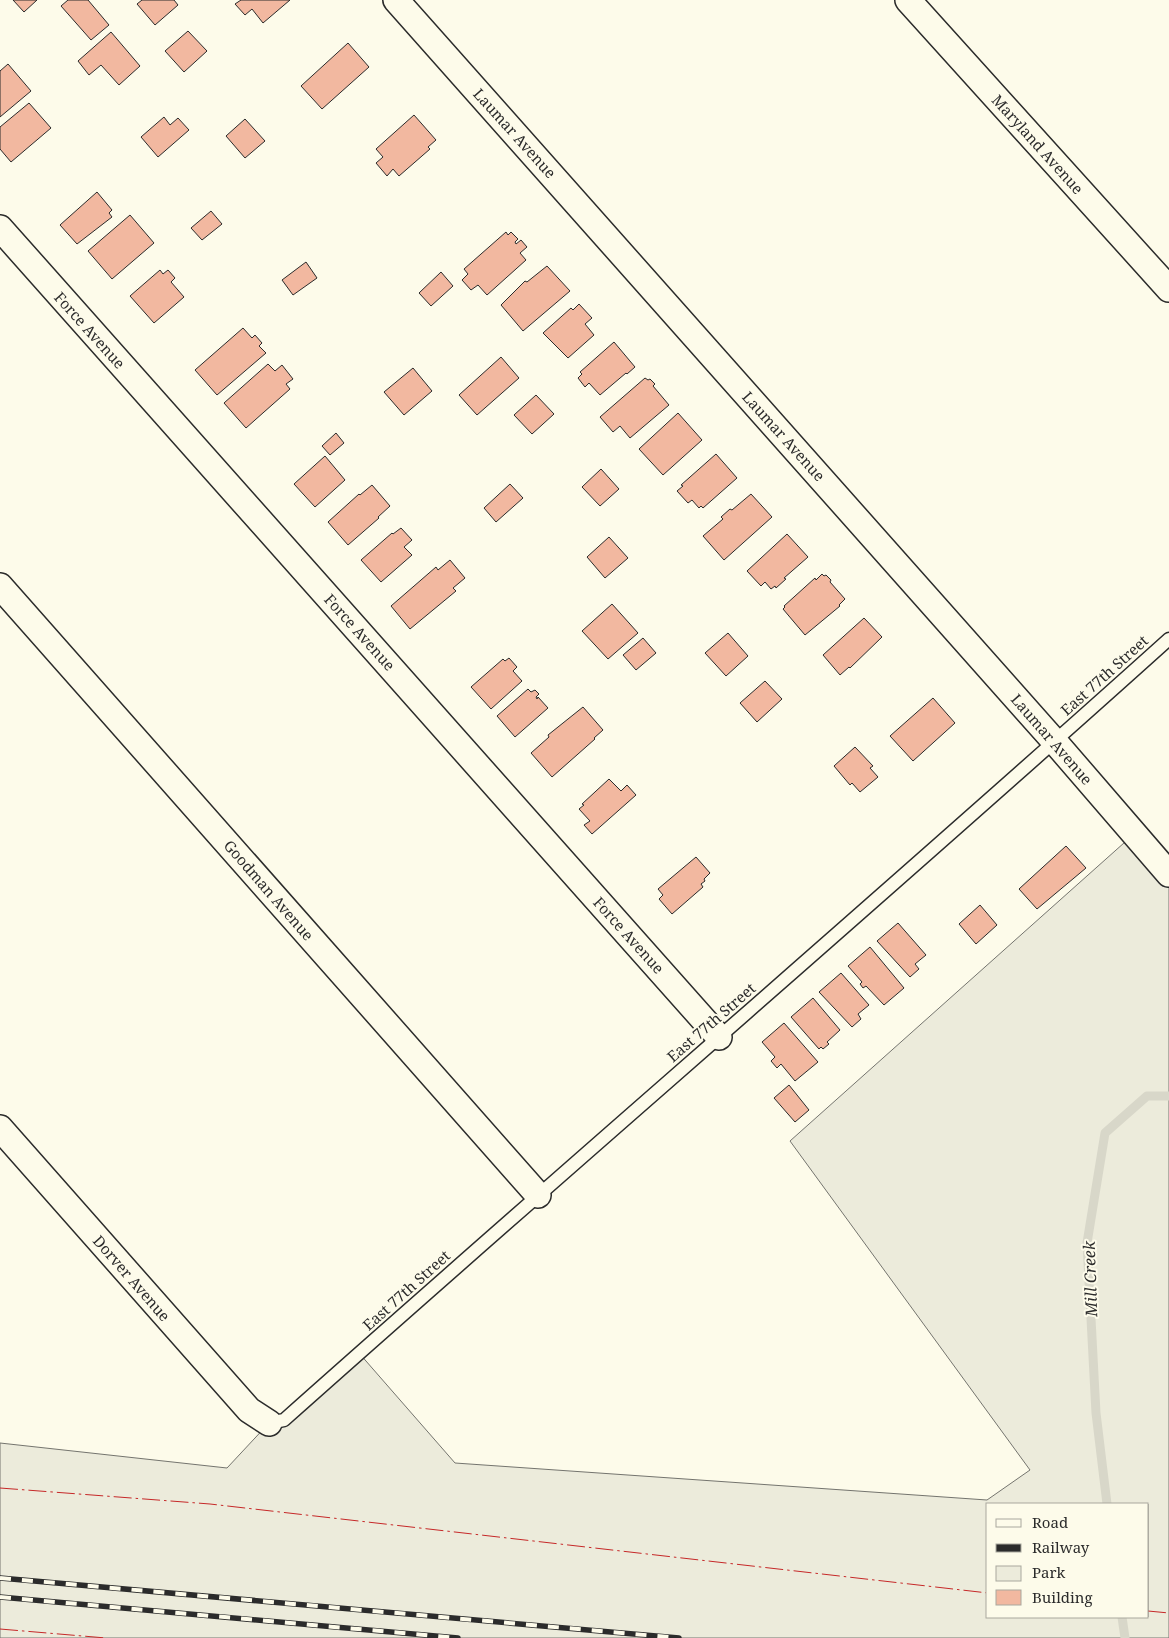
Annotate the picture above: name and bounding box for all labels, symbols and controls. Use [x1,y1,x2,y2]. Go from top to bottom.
street label: Laumar Avenue [469,84,561,182]
street label: Maryland Avenue [988,90,1088,198]
street label: Force Avenue [50,287,130,373]
street label: Laumar Avenue [738,387,830,485]
street label: Force Avenue [320,589,400,675]
street label: East 77th Street [1056,630,1152,720]
street label: Laumar Avenue [1007,689,1097,789]
street label: Goodman Avenue [220,835,318,945]
street label: Force Avenue [589,892,669,978]
street label: East 77th Street [663,978,759,1066]
street label: Dorver Avenue [89,1231,175,1325]
water label: Mill Creek [1078,1240,1102,1318]
street label: East 77th Street [358,1245,454,1335]
legend [986,1503,1149,1618]
text: Road [1032,1512,1068,1532]
text: Railway [1032,1537,1090,1557]
text: Park [1032,1562,1066,1582]
text: Building [1032,1587,1093,1607]

